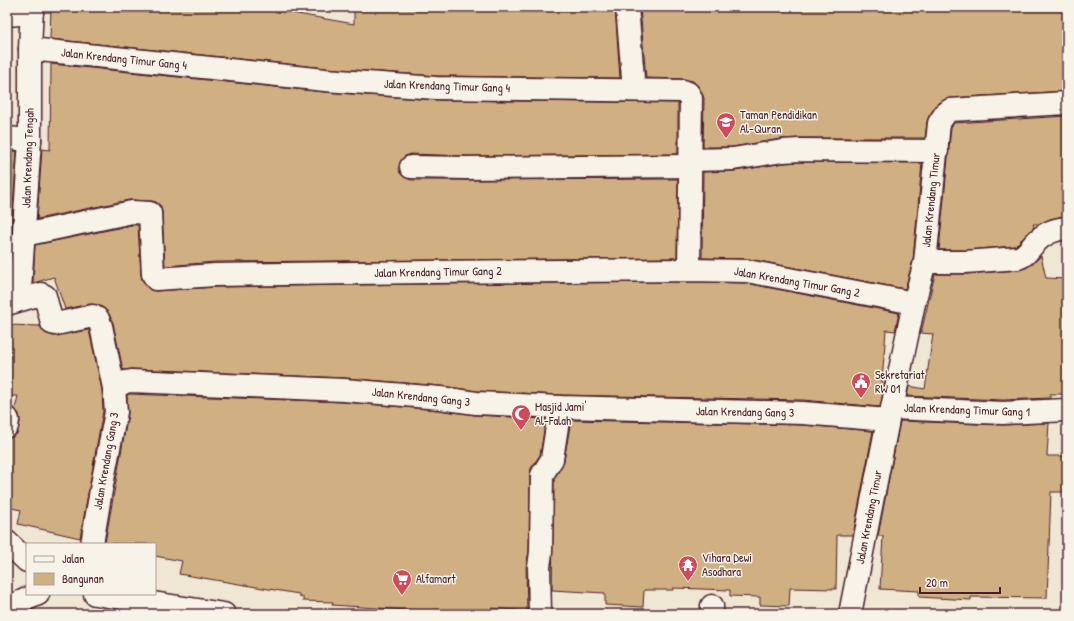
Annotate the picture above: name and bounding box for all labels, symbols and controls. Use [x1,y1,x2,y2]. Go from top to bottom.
street label: Jalan Krendang Timur Gang 4 [60,43,188,74]
street label: Jalan Krendang Timur Gang 4 [384,75,511,96]
place label: Taman Pendidikan Al-Quran [740,106,817,137]
street label: Jalan Krendang Tengah [17,108,38,208]
school or university icon: Taman Pendidikan Al-Quran [715,111,737,139]
street label: Jalan Krendang Timur [917,151,944,248]
street label: Jalan Krendang Timur Gang 2 [374,262,502,281]
street label: Jalan Krendang Timur Gang 2 [733,262,862,301]
place label: Sekretariat RW 01 [875,366,926,397]
public building icon: Sekretariat RW 01 [850,371,872,399]
street label: Jalan Krendang Gang 3 [371,383,471,410]
place label: Masjid Jami' Al-Falah [535,398,586,429]
street label: Jalan Krendang Timur Gang 1 [904,399,1030,420]
street label: Jalan Krendang Gang 3 [696,402,794,421]
mosque icon: Masjid Jami' Al-Falah [510,403,532,431]
street label: Jalan Krendang Gang 3 [89,411,122,511]
street label: Jalan Krendang Timur [851,468,886,565]
legend [26,543,156,595]
place label: Vihara Dewi Asodhara [702,549,752,580]
text: Jalan [62,550,84,567]
temple icon: Vihara Dewi Asodhara [677,554,699,582]
supermarket icon: Alfamart [391,568,413,596]
scale bar [920,569,1000,595]
text: Bangunan [62,570,104,587]
place label: Alfamart [416,570,457,587]
text: 20 m [926,574,948,591]

